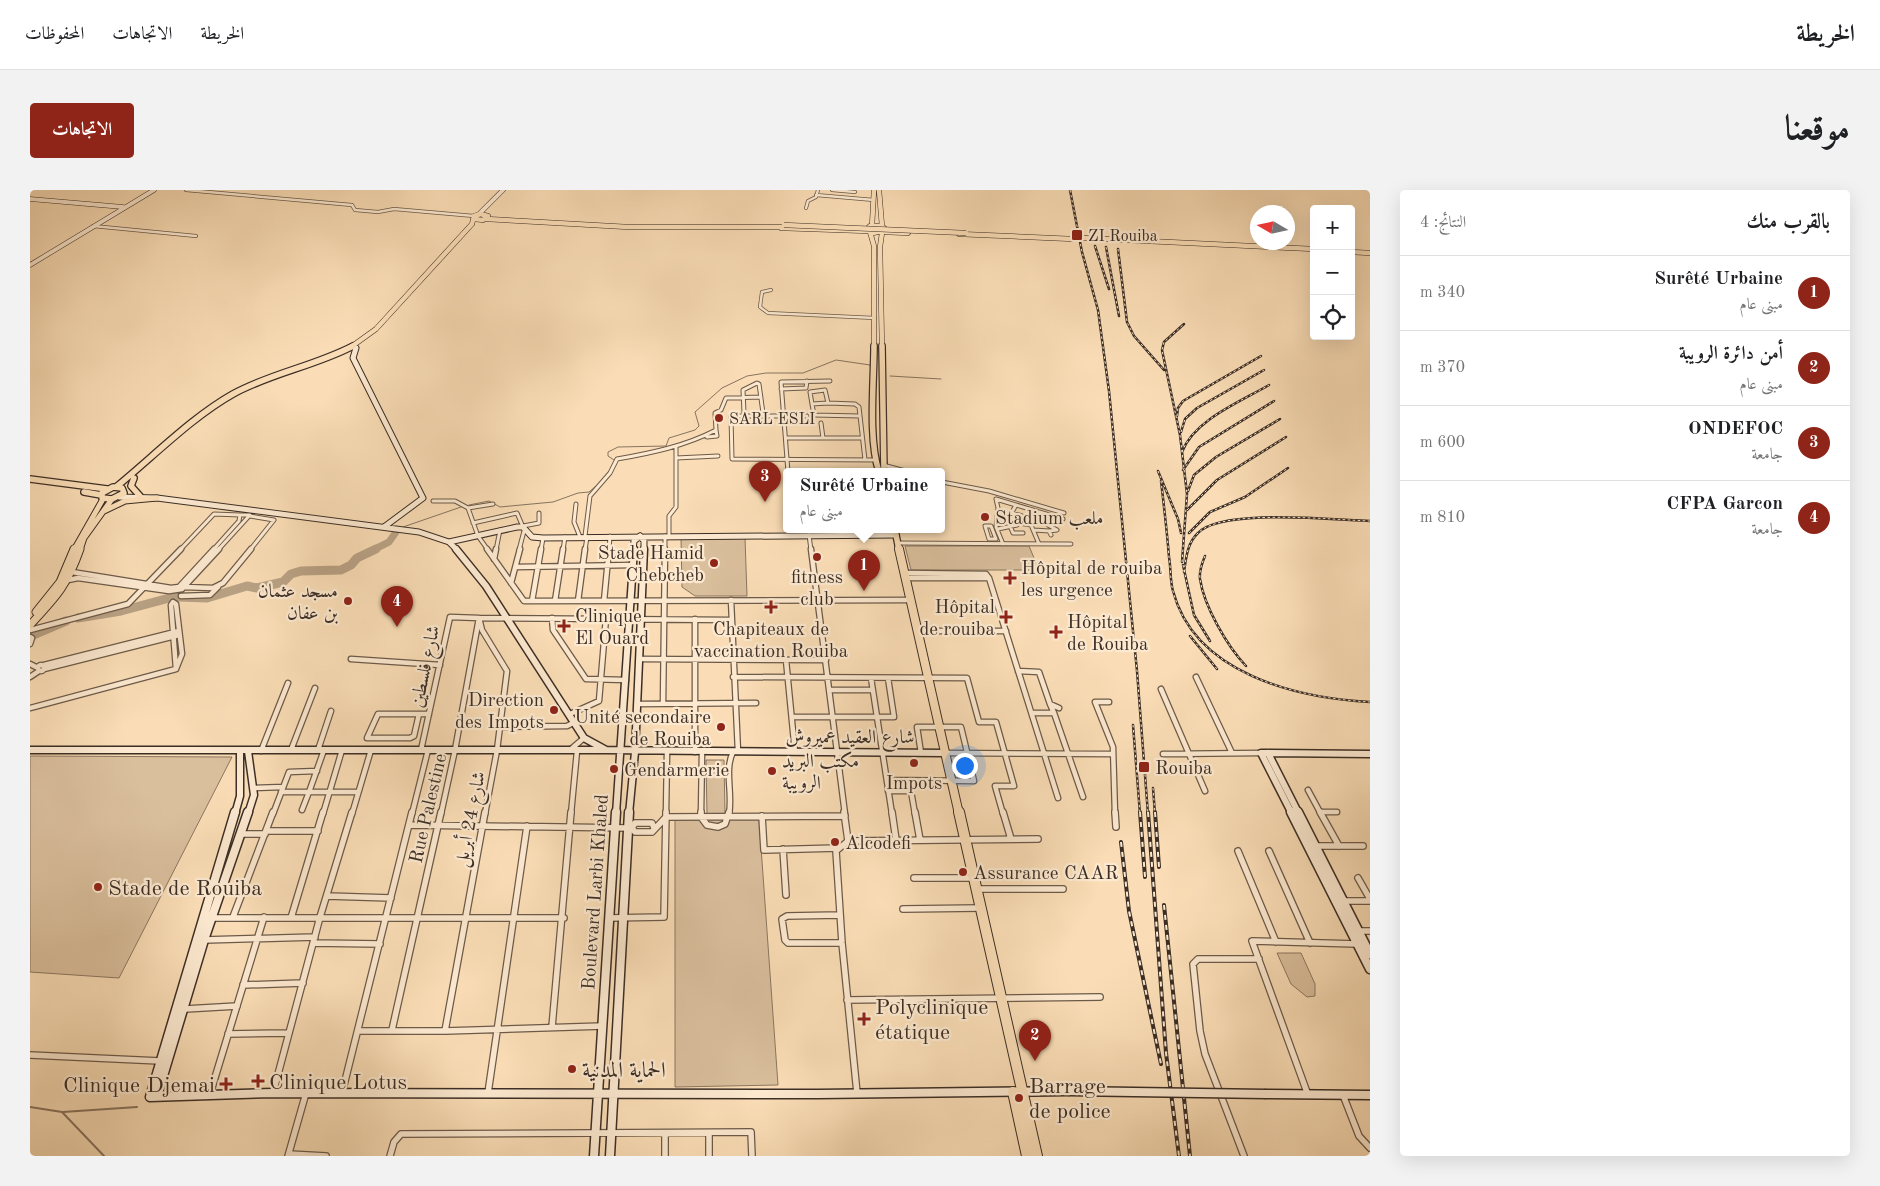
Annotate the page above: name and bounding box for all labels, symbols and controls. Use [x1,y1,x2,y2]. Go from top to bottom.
text: الخريطة [1797,23,1855,47]
text: المحفوظات [25,25,84,43]
text: الاتجاهات [112,25,172,43]
text: الخريطة [200,25,244,43]
button: الاتجاهات [30,103,134,158]
text: موقعنا [1785,112,1850,147]
north arrow [1250,205,1295,250]
map controls [1310,205,1355,340]
button: + [1310,205,1355,250]
text: بالقرب منك [1747,212,1830,233]
text: النتائج: 4 [1420,215,1466,231]
marker: ZI Rouiba [1070,228,1084,242]
place label: ZI Rouiba [1088,229,1158,245]
button: − [1310,250,1355,295]
text: Surêté Urbaine [1654,270,1783,289]
text: 340 m [1420,285,1465,301]
text: 1 [1809,285,1819,301]
button: locate [1310,295,1355,340]
text: مبنى عام [1740,297,1783,313]
text: أمن دائرة الرويبة [1679,345,1783,364]
text: 370 m [1420,360,1465,376]
text: 2 [1809,360,1819,376]
text: مبنى عام [1740,377,1783,393]
marker: SARL ESLI [713,412,725,424]
place label: SARL ESLI [729,412,815,428]
text: ONDEFOC [1688,420,1783,439]
text: 600 m [1420,435,1465,451]
text: 3 [1809,435,1819,451]
text: جامعة [1751,447,1783,463]
pin: 3 [749,461,781,502]
popup [783,468,945,533]
text: Surêté Urbaine [800,477,928,496]
text: CFPA Garcon [1666,495,1783,514]
text: مبنى عام [800,504,843,520]
place label: Stadium ملعب [995,510,1103,530]
text: 810 m [1420,510,1465,526]
text: 4 [1809,510,1819,526]
marker: Stadium ملعب [979,511,991,523]
text: جامعة [1751,522,1783,538]
place label: Stade Hamid Chebcheb [598,545,704,586]
pin: 1 [848,550,880,591]
marker: fitness club [811,551,823,563]
marker: Stade Hamid Chebcheb [708,557,720,569]
place label: Hôpital de rouiba les urgence [1021,560,1163,601]
place label: fitness club [791,569,843,610]
marker: Hôpital de rouiba les urgence [1003,571,1017,585]
place label: مسجد عثمان بن عفان [258,583,338,624]
pin: 4 [381,586,413,627]
marker: مسجد عثمان بن عفان [342,595,354,607]
place label: Hôpital de rouiba [919,599,996,640]
marker: Chapiteaux de vaccination Rouiba [764,600,778,614]
place label: Clinique El Ouard [575,608,649,649]
marker: Hôpital de rouiba [999,610,1013,624]
place label: Hôpital de Rouiba [1067,614,1149,655]
marker: Clinique El Ouard [557,619,571,633]
place label: Chapiteaux de vaccination Rouiba [694,621,849,662]
street label: شارع فلسطين [408,624,448,710]
marker: Hôpital de Rouiba [1049,625,1063,639]
place label: Direction des Impots [455,692,544,733]
marker: Direction des Impots [548,704,560,716]
place label: Unité secondaire de Rouiba [574,709,712,750]
marker: Unité secondaire de Rouiba [715,721,727,733]
street label: شارع العقيد عميروش [785,729,915,752]
place label: مكتب البريد الرويبة [782,751,859,794]
street label: Rue Palestine [408,752,451,865]
your location [952,753,978,779]
marker: Impots [908,757,920,769]
marker: Rouiba [1137,760,1151,774]
place label: Rouiba [1155,760,1213,779]
place label: Gendarmerie [624,762,729,781]
marker: Gendarmerie [608,763,620,775]
marker: مكتب البريد الرويبة [766,765,778,777]
street label: شارع 24 أبريل [448,769,494,870]
place label: Impots [886,775,942,794]
street label: Boulevard Larbi Khaled [580,793,613,991]
place label: Alcodefi [845,835,911,854]
marker: Alcodefi [829,836,841,848]
place label: Assurance CAAR [973,865,1118,884]
marker: Assurance CAAR [957,866,969,878]
place label: Stade de Rouiba [108,878,262,900]
marker: Stade de Rouiba [92,881,104,893]
place label: Polyclinique étatique [875,997,988,1044]
marker: Polyclinique étatique [857,1012,871,1026]
pin: 2 [1019,1020,1051,1061]
place label: الحماية المدنية [582,1060,666,1083]
marker: الحماية المدنية [566,1063,578,1075]
place label: Clinique Lotus [269,1072,407,1094]
marker: Clinique Lotus [251,1074,265,1088]
place label: Clinique Djemai [63,1075,215,1097]
place label: Barrage de police [1029,1076,1111,1123]
marker: Clinique Djemai [219,1077,233,1091]
marker: Barrage de police [1013,1092,1025,1104]

